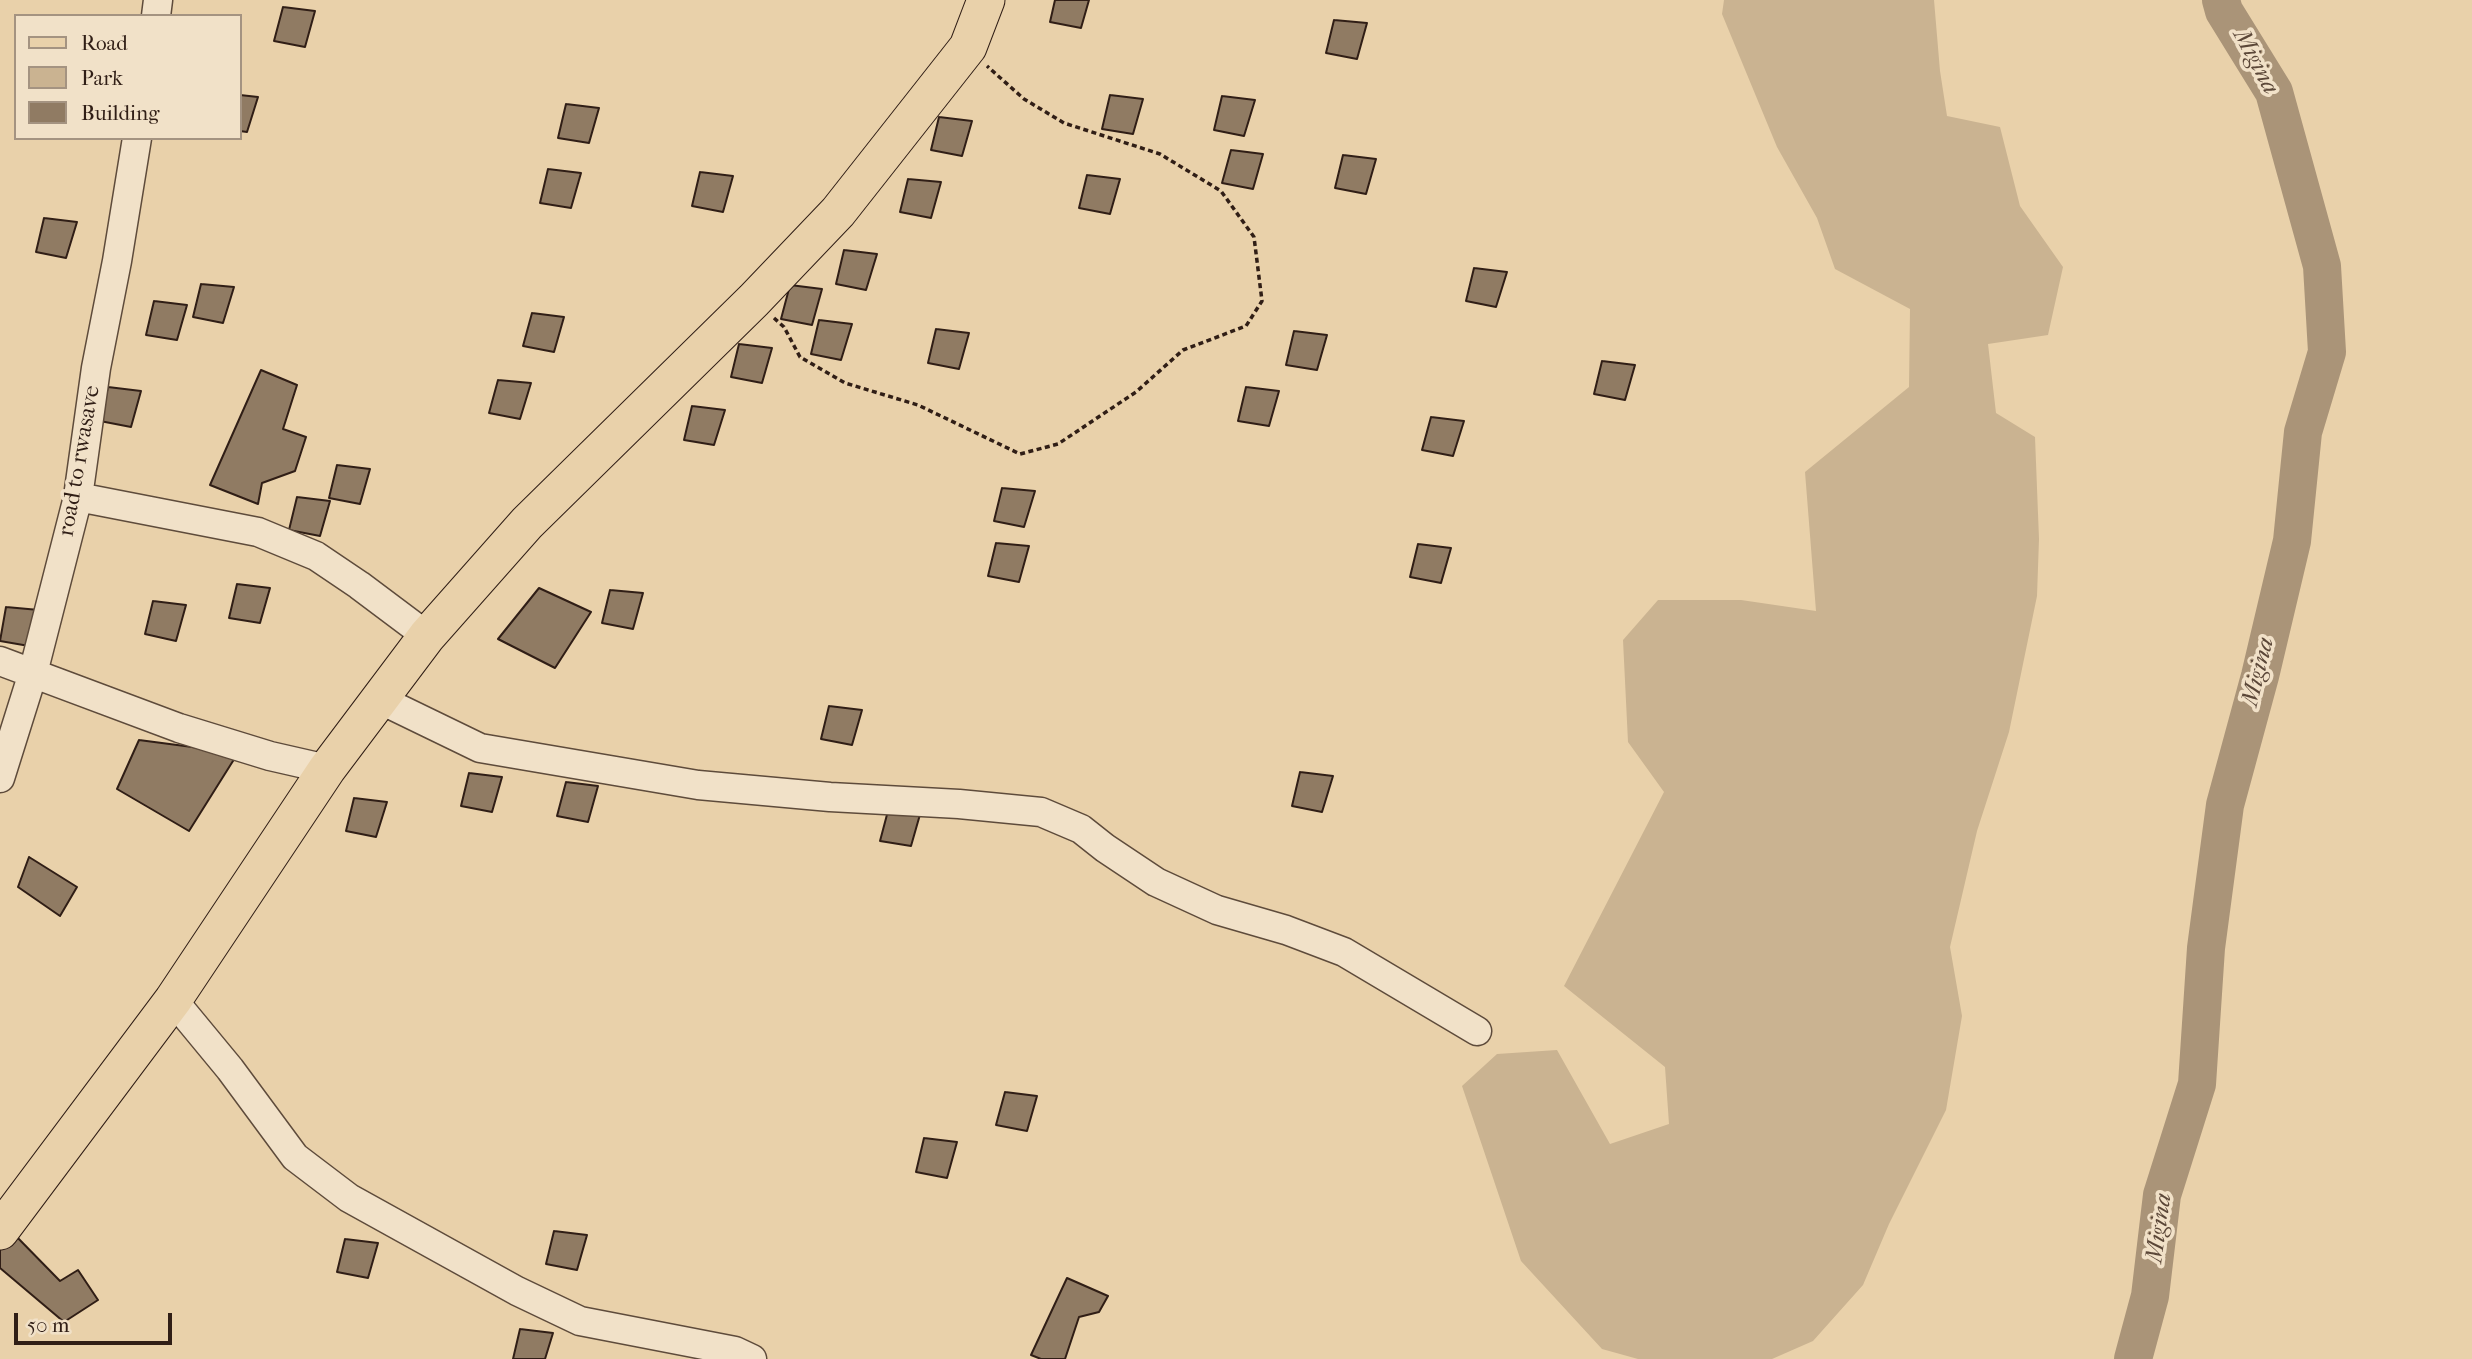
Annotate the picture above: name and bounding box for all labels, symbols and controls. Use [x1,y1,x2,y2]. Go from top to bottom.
legend [14,14,242,140]
water label: Migina [2226,24,2284,100]
text: Road [81,31,128,55]
text: Park [81,66,123,90]
text: Building [81,101,159,125]
street label: road to rwasave [53,383,107,539]
water label: Migina [2237,635,2281,709]
water label: Migina [2141,1191,2179,1265]
scale bar [18,1300,175,1344]
text: 50 m [27,1313,70,1337]

